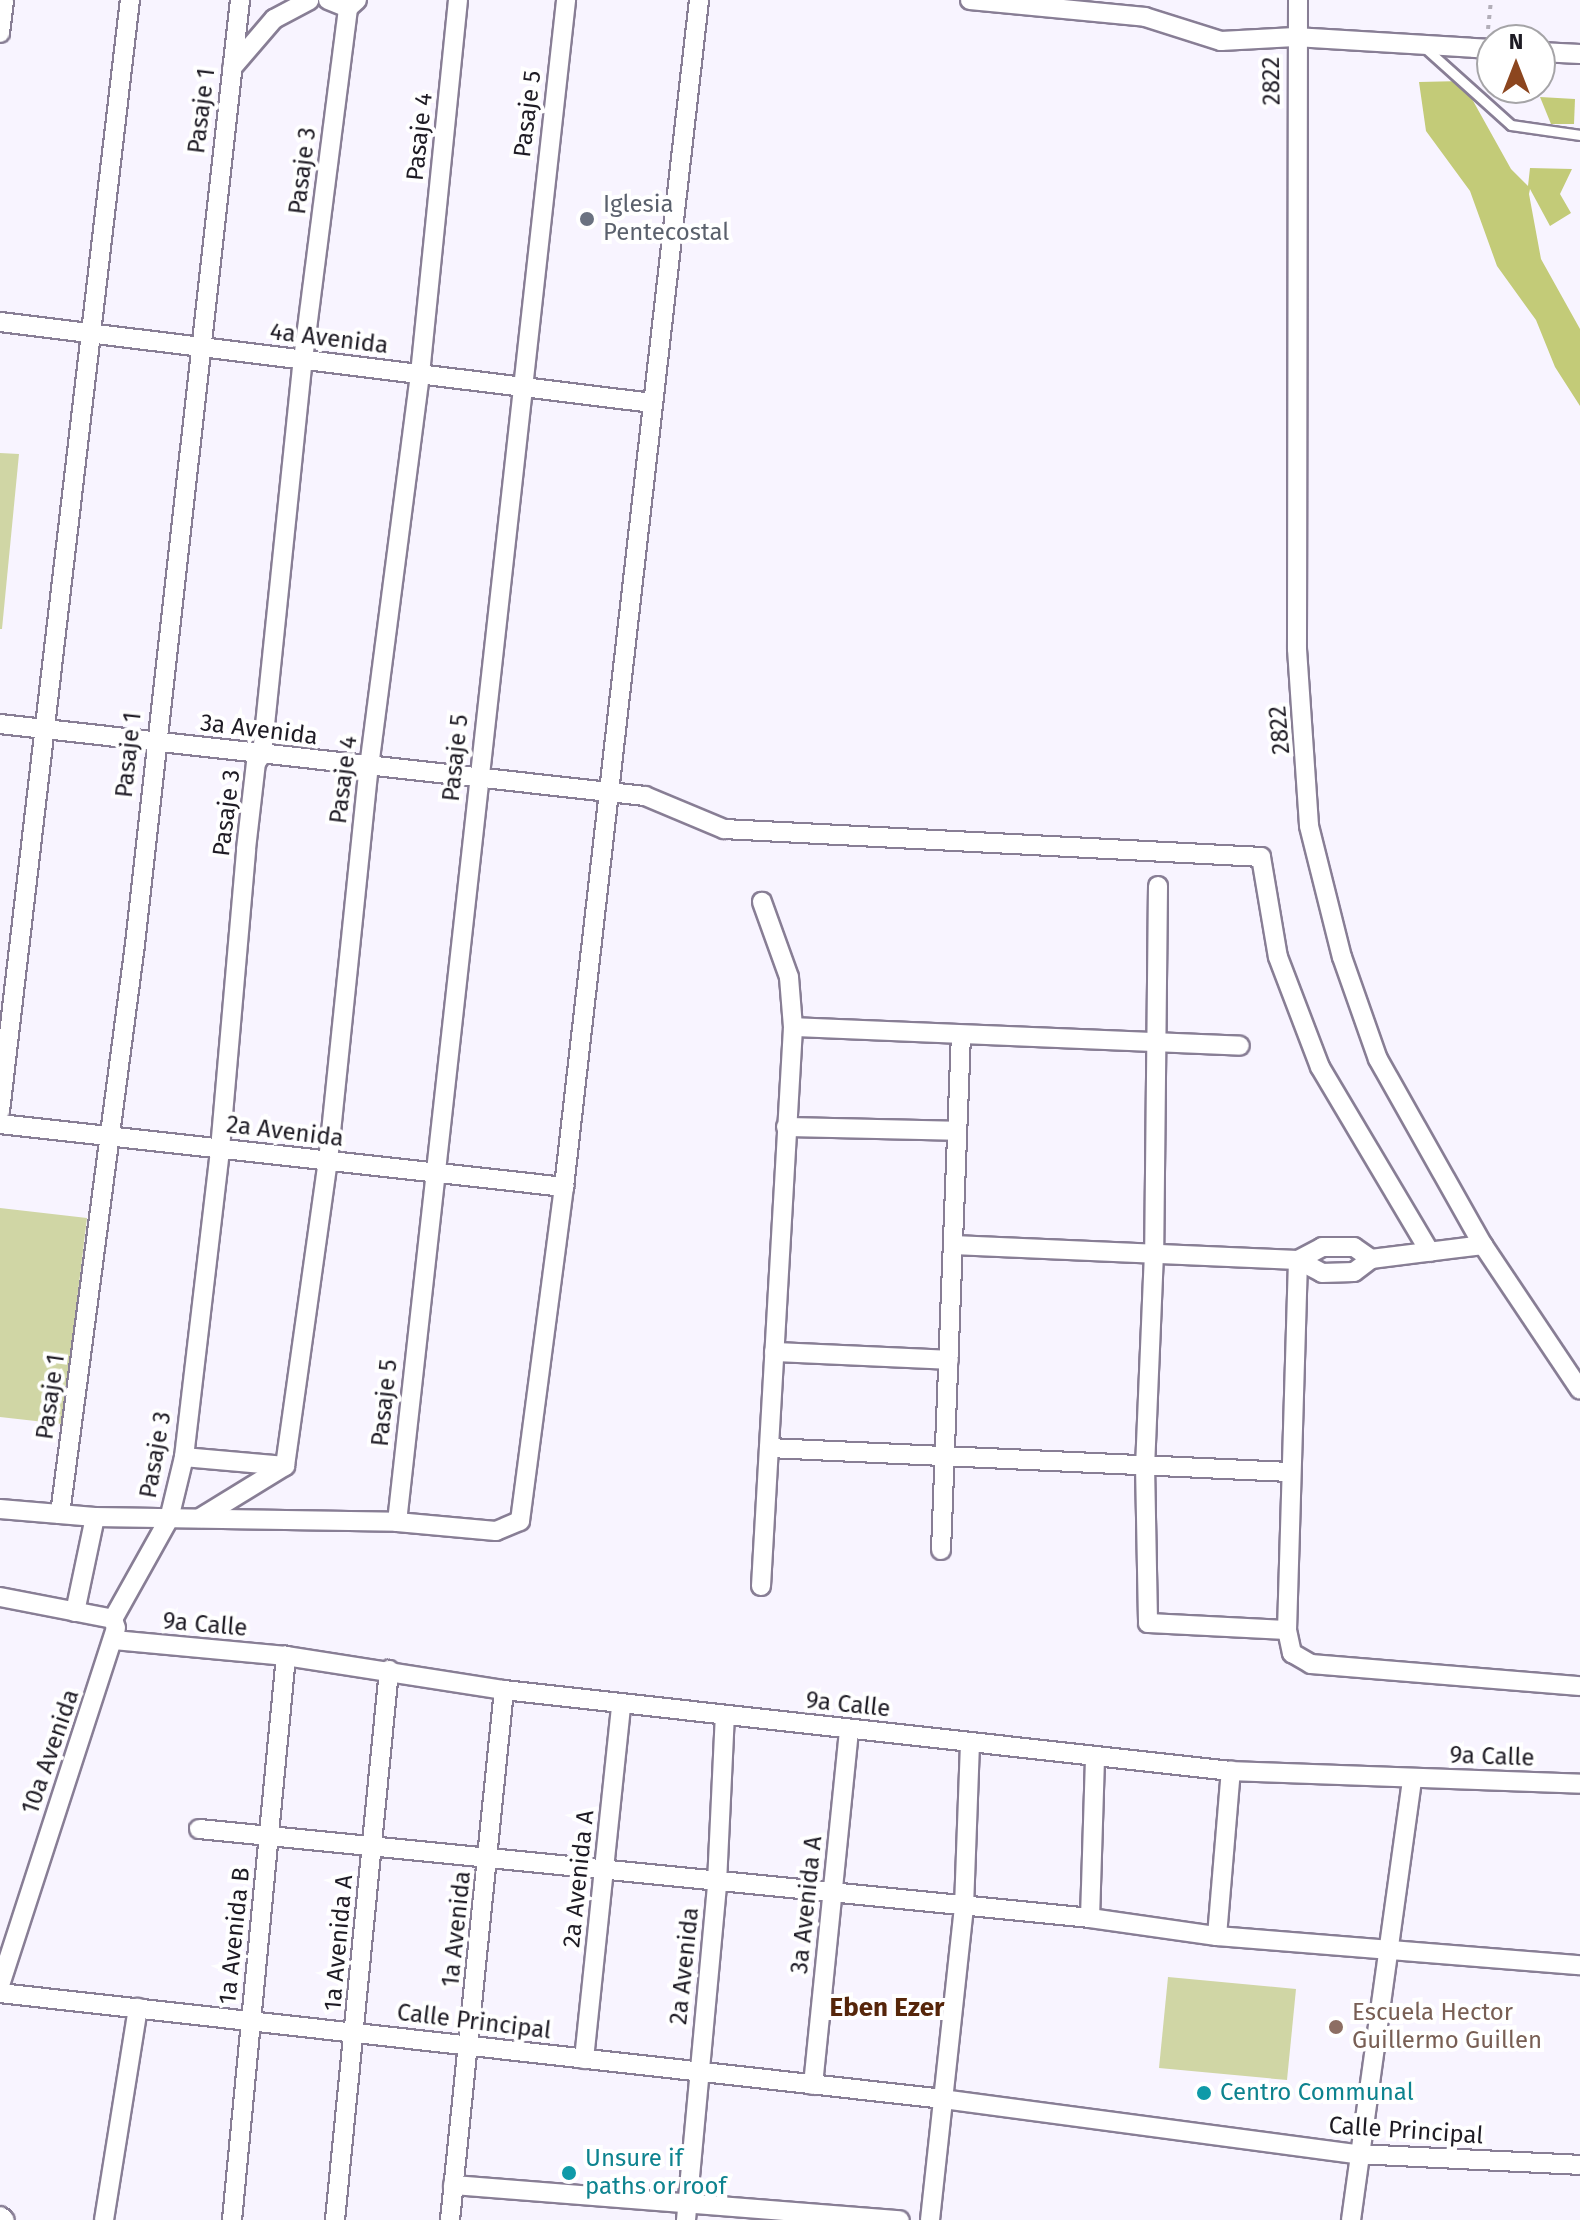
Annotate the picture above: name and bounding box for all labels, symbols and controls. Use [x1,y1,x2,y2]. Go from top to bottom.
north arrow [1476,24,1556,104]
text: N [1509,28,1523,55]
street label: 2822 [1257,56,1287,106]
street label: Pasaje 1 [182,67,222,155]
street label: Pasaje 5 [508,69,548,159]
street label: Pasaje 4 [401,92,439,182]
street label: Pasaje 3 [283,126,323,216]
place label: Iglesia Pentecostal [603,191,729,247]
marker: Iglesia Pentecostal [578,210,596,228]
street label: 4a Avenida [268,317,390,361]
street label: 2822 [1264,705,1296,755]
street label: 3a Avenida [199,709,319,751]
street label: Pasaje 1 [110,711,148,799]
street label: Pasaje 5 [437,713,475,803]
street label: Pasaje 4 [324,734,364,826]
street label: Pasaje 3 [207,768,247,858]
street label: 2a Avenida [225,1111,345,1153]
street label: Pasaje 1 [31,1353,71,1441]
street label: Pasaje 5 [366,1358,404,1448]
street label: Pasaje 3 [134,1409,178,1501]
street label: 9a Calle [161,1607,249,1643]
street label: 10a Avenida [16,1686,86,1818]
street label: 9a Calle [804,1686,892,1724]
street label: 9a Calle [1449,1741,1535,1773]
street label: 2a Avenida A [557,1809,601,1949]
street label: 3a Avenida A [785,1835,829,1975]
street label: 1a Avenida B [213,1866,257,2006]
street label: 1a Avenida [437,1870,477,1988]
street label: 1a Avenida A [319,1874,359,2012]
street label: 2a Avenida [665,1906,705,2026]
district label: Eben Ezer [830,1992,944,2024]
street label: Calle Principal [395,1998,553,2046]
place label: Escuela Hector Guillermo Guillen [1352,1999,1542,2055]
marker: Escuela Hector Guillermo Guillen [1327,2018,1345,2036]
place label: Centro Communal [1220,2079,1414,2107]
marker: Centro Communal [1195,2084,1213,2102]
street label: Calle Principal [1328,2111,1484,2151]
place label: Unsure if paths or roof [585,2145,727,2201]
marker: Unsure if paths or roof [560,2164,578,2182]

